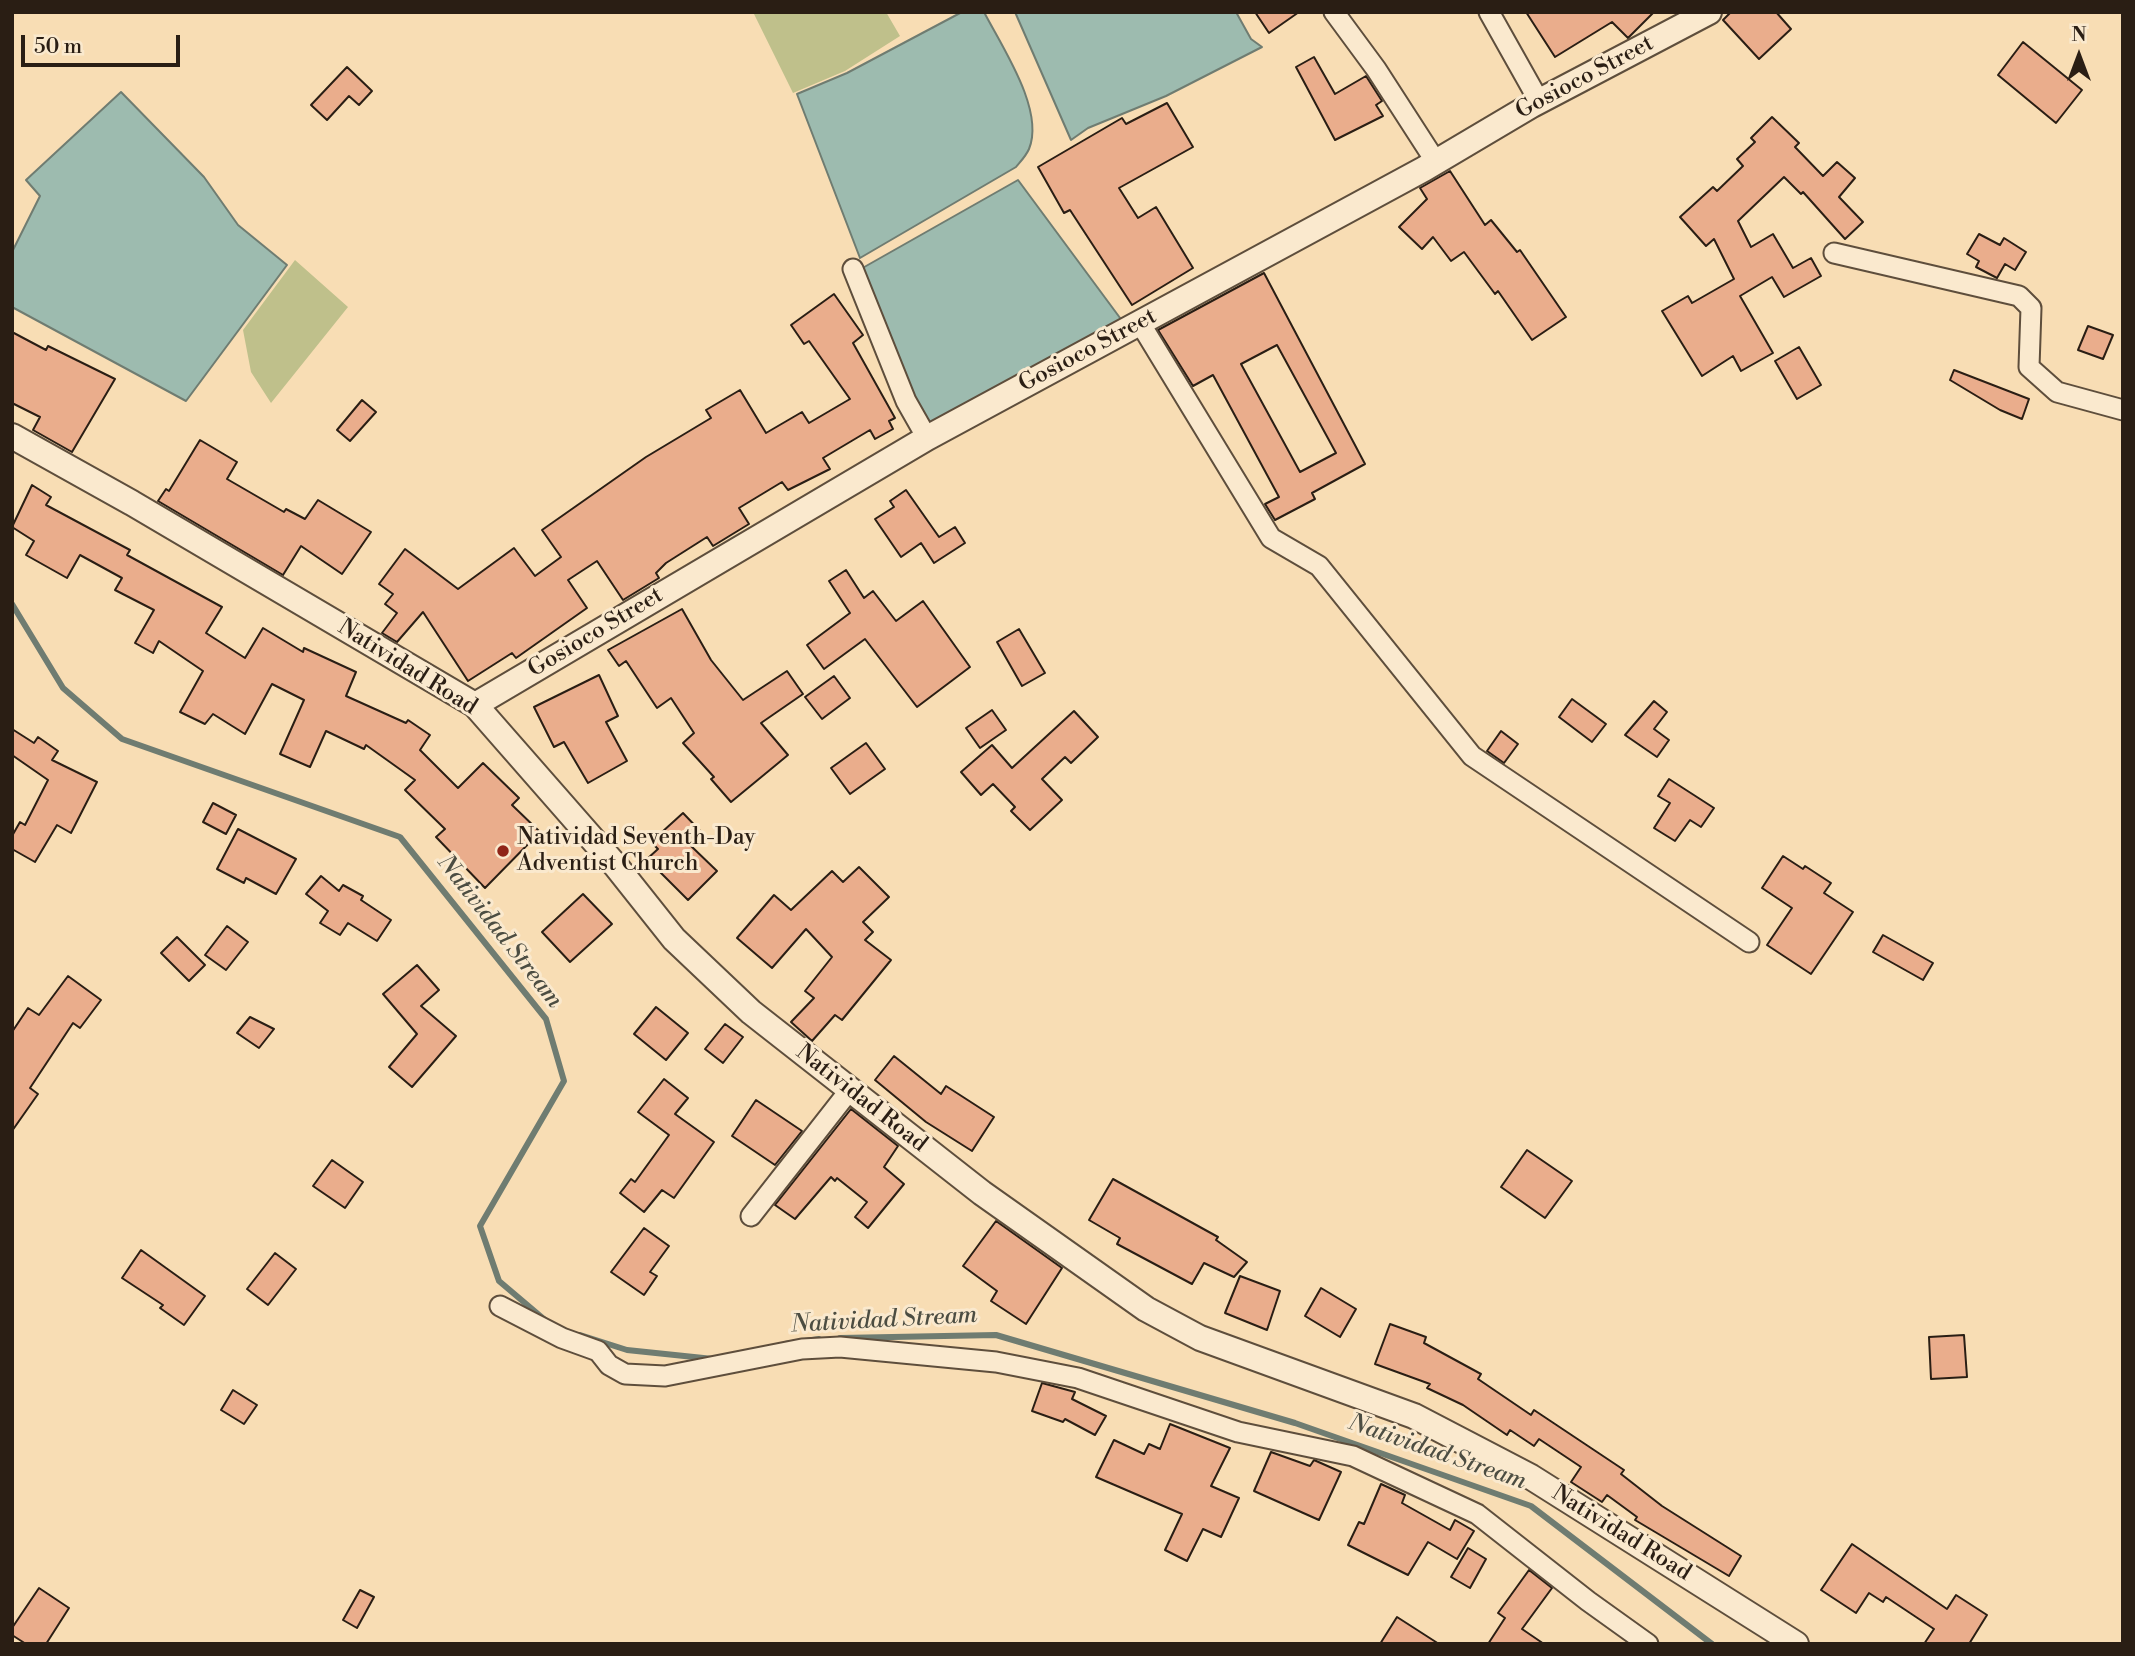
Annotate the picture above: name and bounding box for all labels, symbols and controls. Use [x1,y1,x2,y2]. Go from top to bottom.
scale bar [24,21,184,65]
north arrow [2044,21,2114,91]
text: N [2071,23,2087,47]
street label: Gosioco Street [1511,30,1659,126]
text: 50 m [34,34,82,60]
street label: Gosioco Street [1014,303,1162,399]
street label: Gosioco Street [524,582,668,684]
street label: Natividad Road [332,614,482,722]
place label: Natividad Seventh-Day Adventist Church [517,824,756,878]
marker: Natividad Seventh-Day Adventist Church [495,843,511,859]
water label: Natividad Stream [430,850,568,1014]
street label: Natividad Road [790,1039,932,1159]
water label: Natividad Stream [790,1302,978,1340]
water label: Natividad Stream [1344,1409,1530,1497]
street label: Natividad Road [1546,1480,1696,1588]

